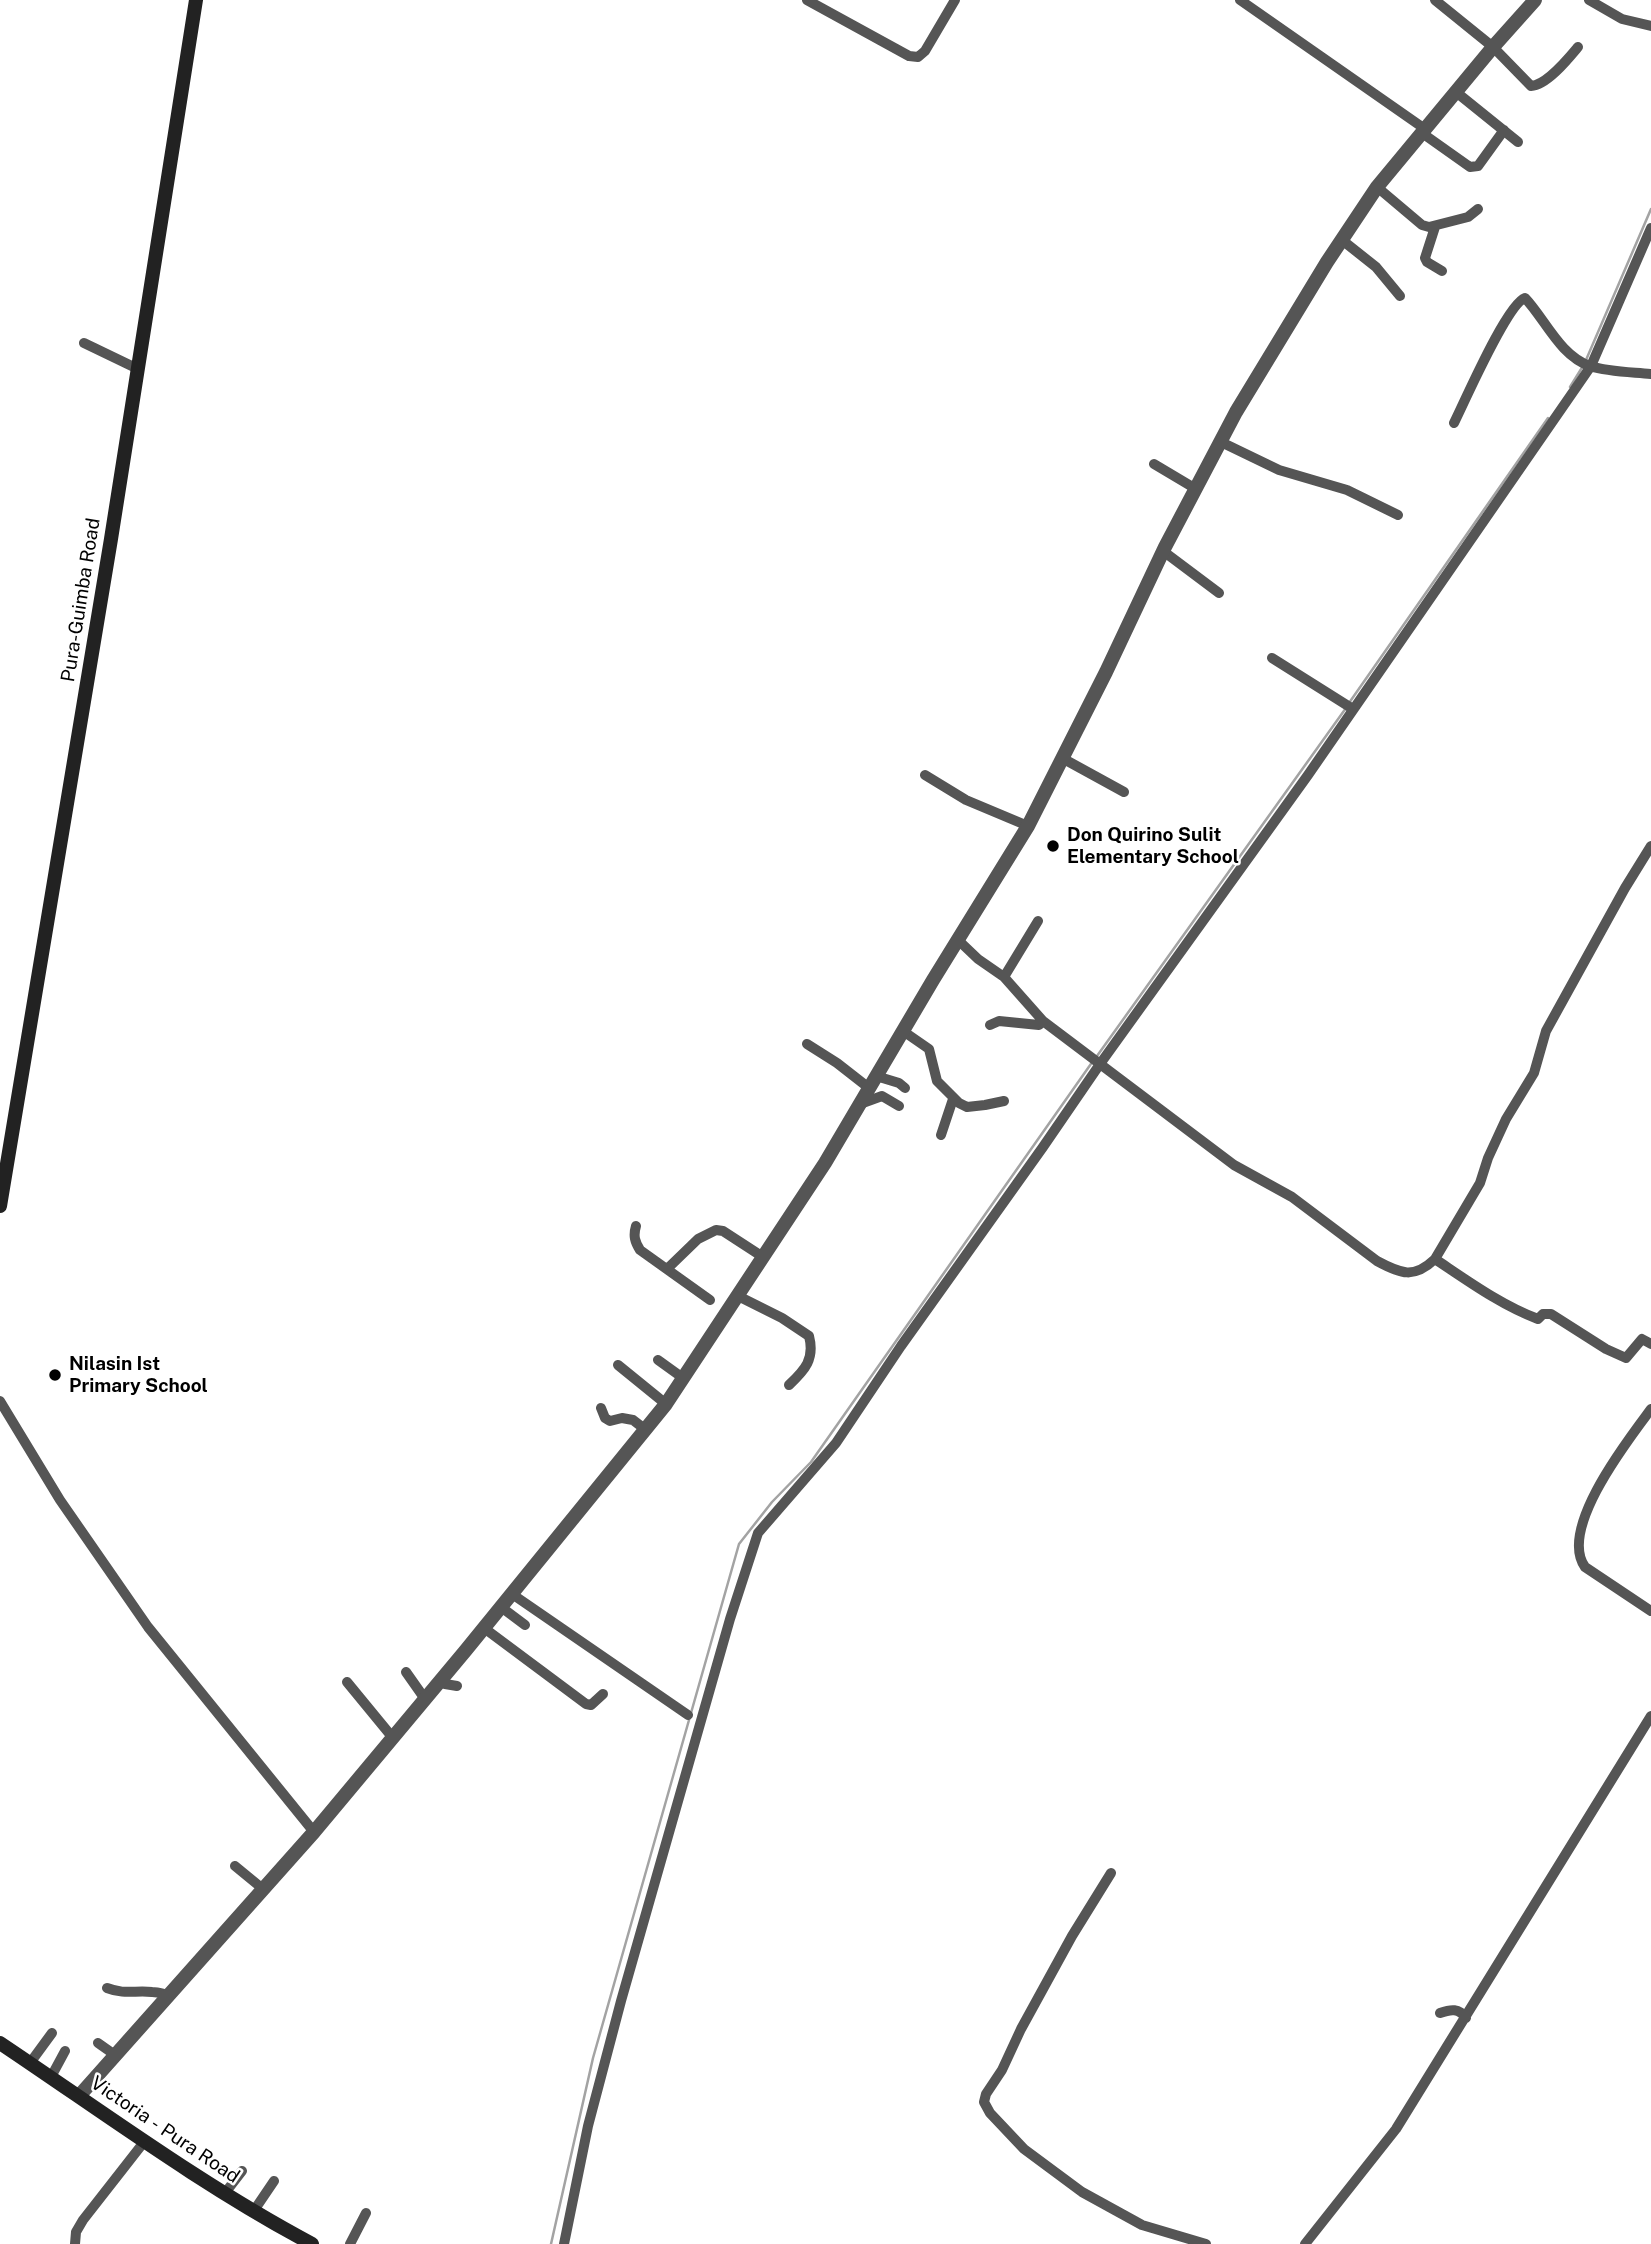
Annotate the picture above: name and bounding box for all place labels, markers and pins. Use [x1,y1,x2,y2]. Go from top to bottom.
place label: Don Quirino Sulit Elementary School [1067,824,1239,868]
marker: Don Quirino Sulit Elementary School [1045,838,1061,854]
place label: Nilasin Ist Primary School [69,1353,208,1397]
marker: Nilasin Ist Primary School [47,1367,63,1383]

